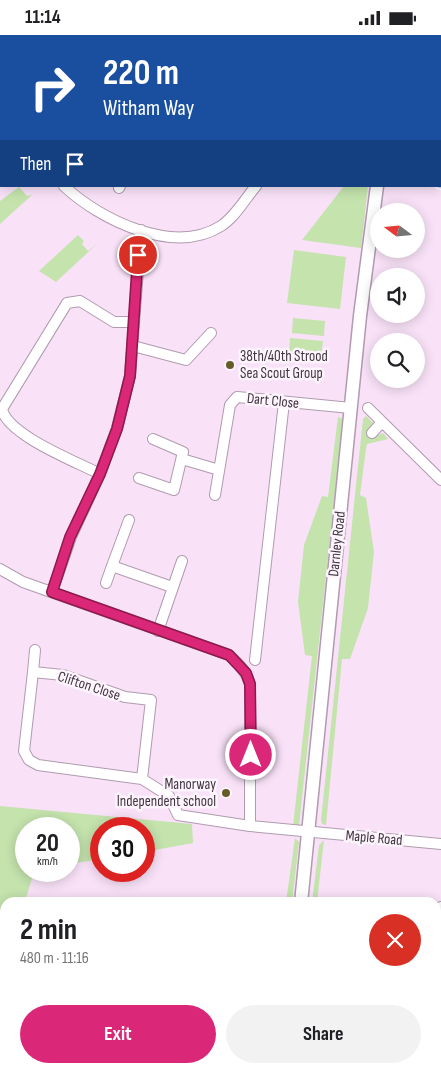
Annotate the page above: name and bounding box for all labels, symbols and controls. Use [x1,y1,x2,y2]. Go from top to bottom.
text: 11:14 [25,6,61,29]
text: 220 m [103,52,179,95]
icon: right [20,55,85,120]
text: Witham Way [103,95,194,122]
icon: arrive [61,150,89,178]
text: Then [20,153,51,176]
north arrow [370,203,425,257]
map controls [370,203,425,388]
pin [117,234,159,276]
icon: arrive [124,241,152,269]
button: sound [370,268,425,323]
button: search [370,333,425,388]
place label: 38th/40th Strood Sea Scout Group [240,347,328,383]
marker: 38th/40th Strood Sea Scout Group [224,359,236,371]
street label: Dart Close [246,389,300,413]
street label: Darnley Road [324,510,350,578]
street label: Clifton Close [55,667,123,705]
position arrow [224,728,276,780]
place label: Manorway Independent school [117,775,216,811]
marker: Manorway Independent school [220,787,232,799]
speed limit sign: 30 [90,817,155,882]
street label: Maple Road [345,826,403,850]
text: 20 [36,828,59,859]
text: km/h [37,854,58,869]
text: 2 min [20,912,77,948]
button: close [369,914,421,966]
text: 480 m · 11:16 [20,949,89,968]
button: Exit [20,1005,216,1063]
button: Share [226,1005,421,1063]

